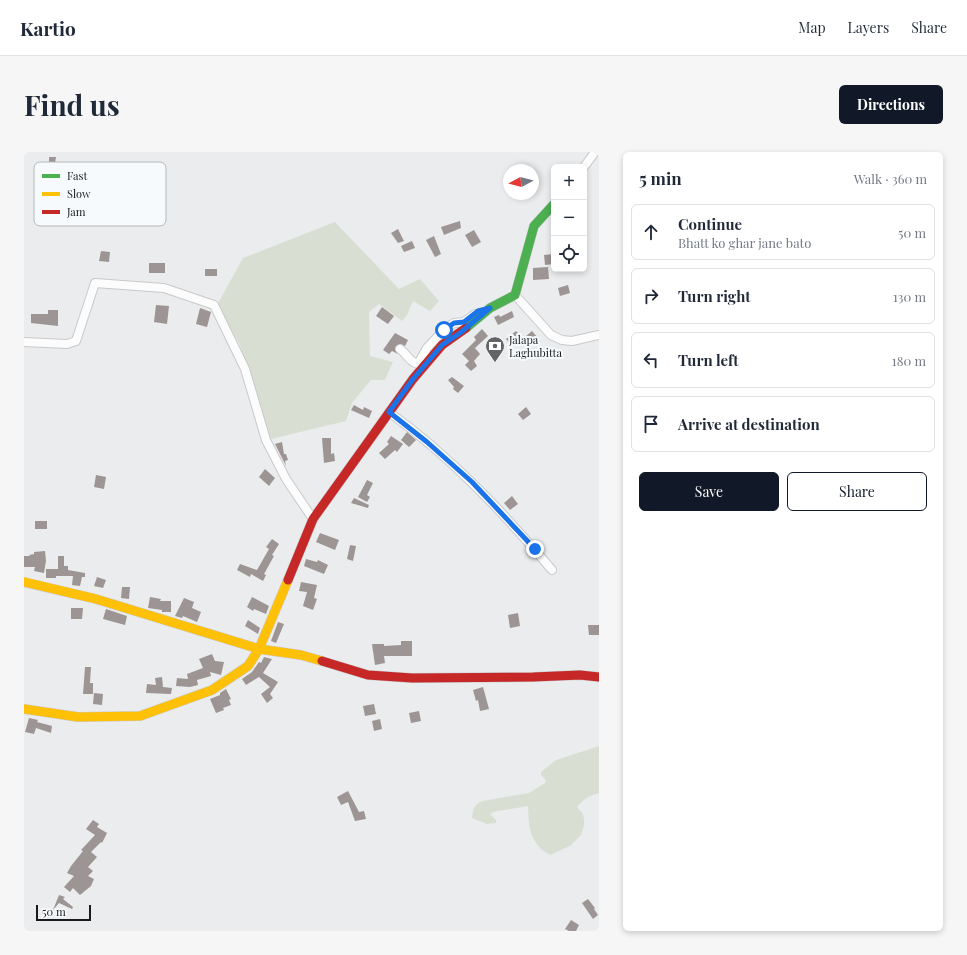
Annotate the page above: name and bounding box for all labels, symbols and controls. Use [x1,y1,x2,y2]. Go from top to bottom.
text: Kartio [20,15,76,41]
text: Map [798,18,826,37]
text: Layers [848,18,889,37]
text: Share [911,18,947,37]
button: Directions [839,85,943,124]
text: Find us [24,86,120,123]
legend [34,162,166,226]
north arrow [503,164,539,200]
map controls [551,164,587,272]
button: + [551,164,587,200]
text: 5 min [639,167,682,189]
text: Fast [67,168,87,183]
text: Walk · 360 m [854,170,927,187]
text: Slow [67,186,91,201]
button: − [551,200,587,236]
text: Jam [66,204,86,219]
text: Continue [678,214,742,234]
icon: ahead [640,221,662,243]
text: 50 m [898,224,926,241]
text: Bhatt ko ghar jane bato [678,234,811,251]
button: locate [551,236,587,272]
icon: right [640,285,662,307]
text: Turn right [678,286,751,306]
text: 130 m [893,288,926,305]
route start [435,321,453,339]
place label: Jalapa Laghubitta [508,332,562,360]
bank icon: Jalapa Laghubitta [484,335,506,363]
icon: left [640,349,662,371]
text: Turn left [678,350,739,370]
text: 180 m [892,352,926,369]
icon: arrive [640,413,662,435]
text: Arrive at destination [678,414,820,434]
button: Save [639,472,779,511]
button: Share [787,472,927,511]
route end [526,540,544,558]
scale bar [36,903,91,922]
text: 50 m [42,904,66,919]

